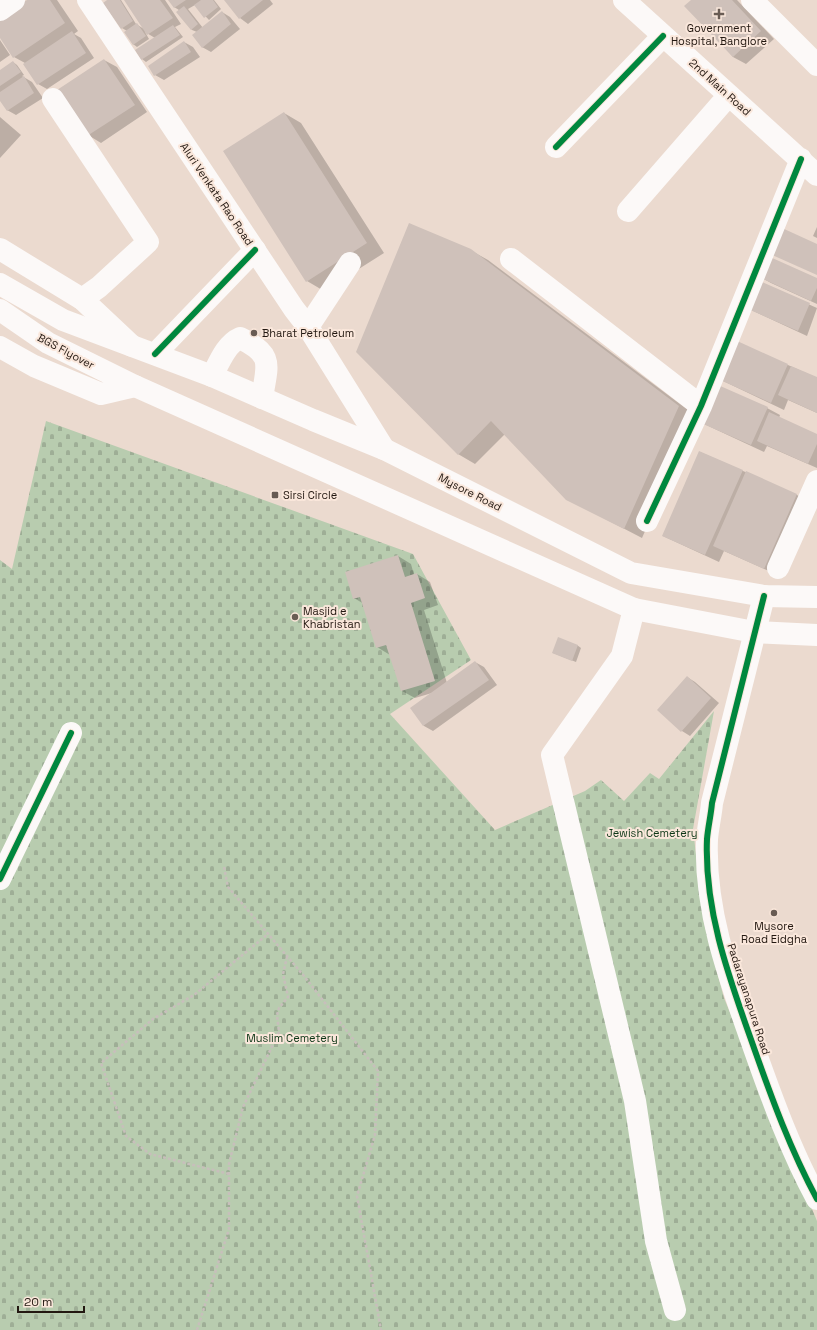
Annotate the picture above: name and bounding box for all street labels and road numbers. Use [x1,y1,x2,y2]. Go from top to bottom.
street label: 2nd Main Road [686,56,754,118]
street label: Aluri Venkata Rao Road [177,140,257,248]
street label: BGS Flyover [35,330,97,372]
street label: Mysore Road [436,470,504,514]
street label: Padarayanapura Road [724,942,774,1056]

